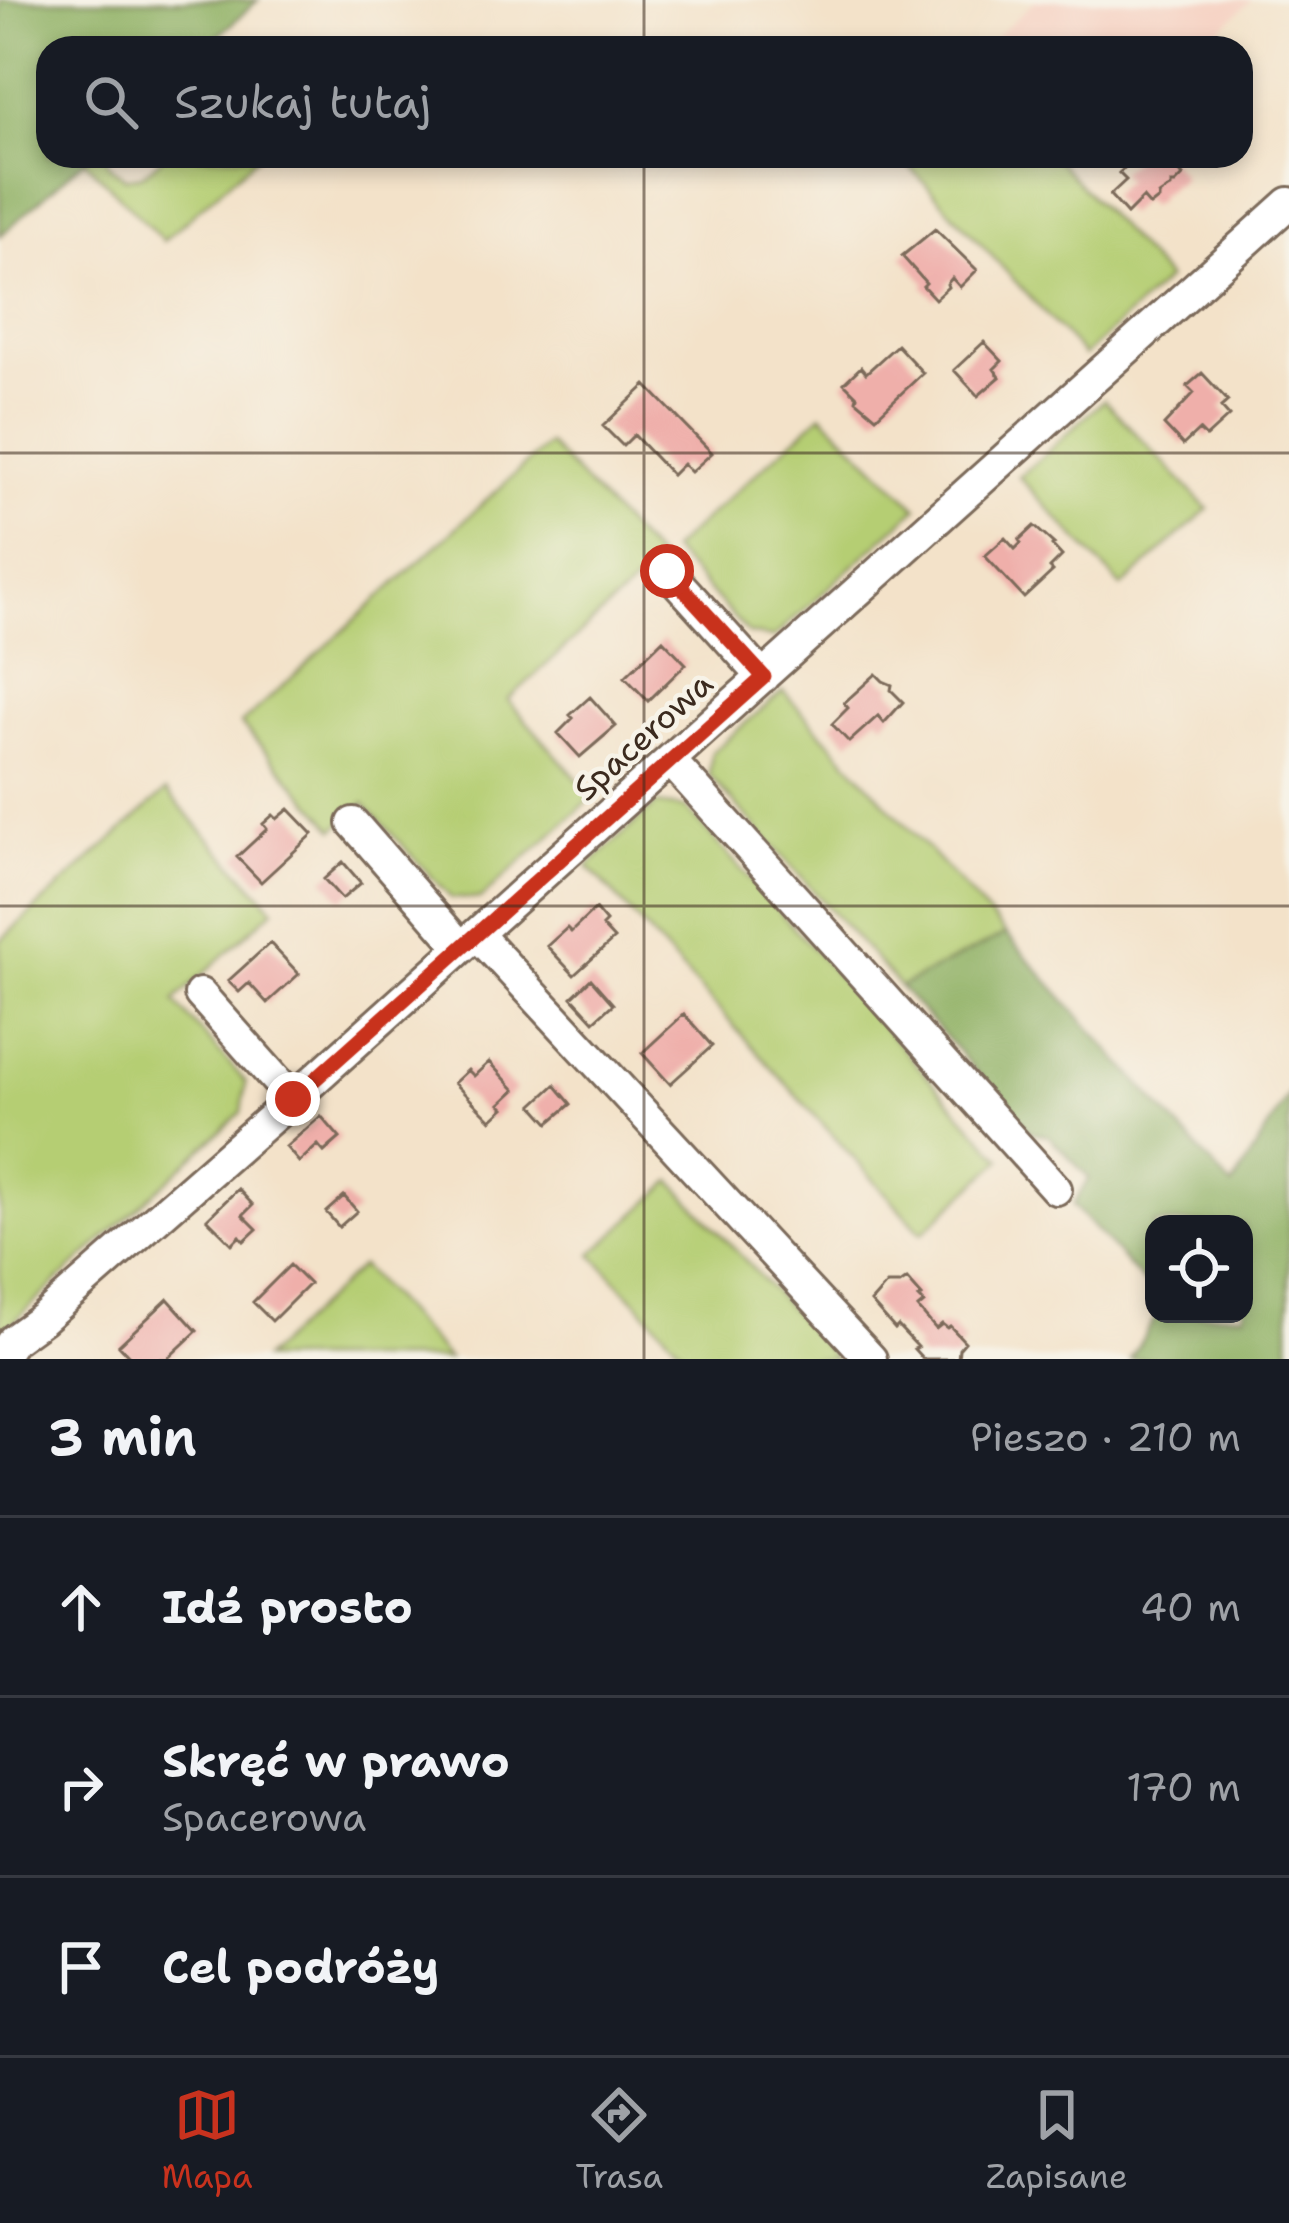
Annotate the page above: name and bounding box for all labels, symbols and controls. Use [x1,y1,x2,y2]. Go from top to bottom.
search box [36,36,1253,168]
icon: search [78,69,144,135]
text: Szukaj tutaj [174,72,431,132]
route start [640,544,694,598]
street label: Spacerowa [564,661,722,811]
route end [266,1072,320,1126]
map controls [1145,1215,1253,1323]
button: locate [1145,1215,1253,1323]
text: 3 min [48,1403,197,1471]
text: Pieszo · 210 m [970,1411,1241,1463]
icon: ahead [48,1574,114,1640]
text: Idź prosto [162,1577,413,1637]
text: 40 m [1140,1581,1241,1633]
text: Skręć w prawo [162,1731,510,1791]
icon: right [48,1754,114,1820]
text: 170 m [1126,1761,1241,1813]
text: Spacerowa [162,1791,366,1843]
icon: arrive [48,1934,114,2000]
text: Cel podróży [162,1937,439,1997]
tab: Mapa [161,2082,253,2199]
tab: Trasa [575,2082,663,2199]
tab: Zapisane [986,2082,1128,2199]

